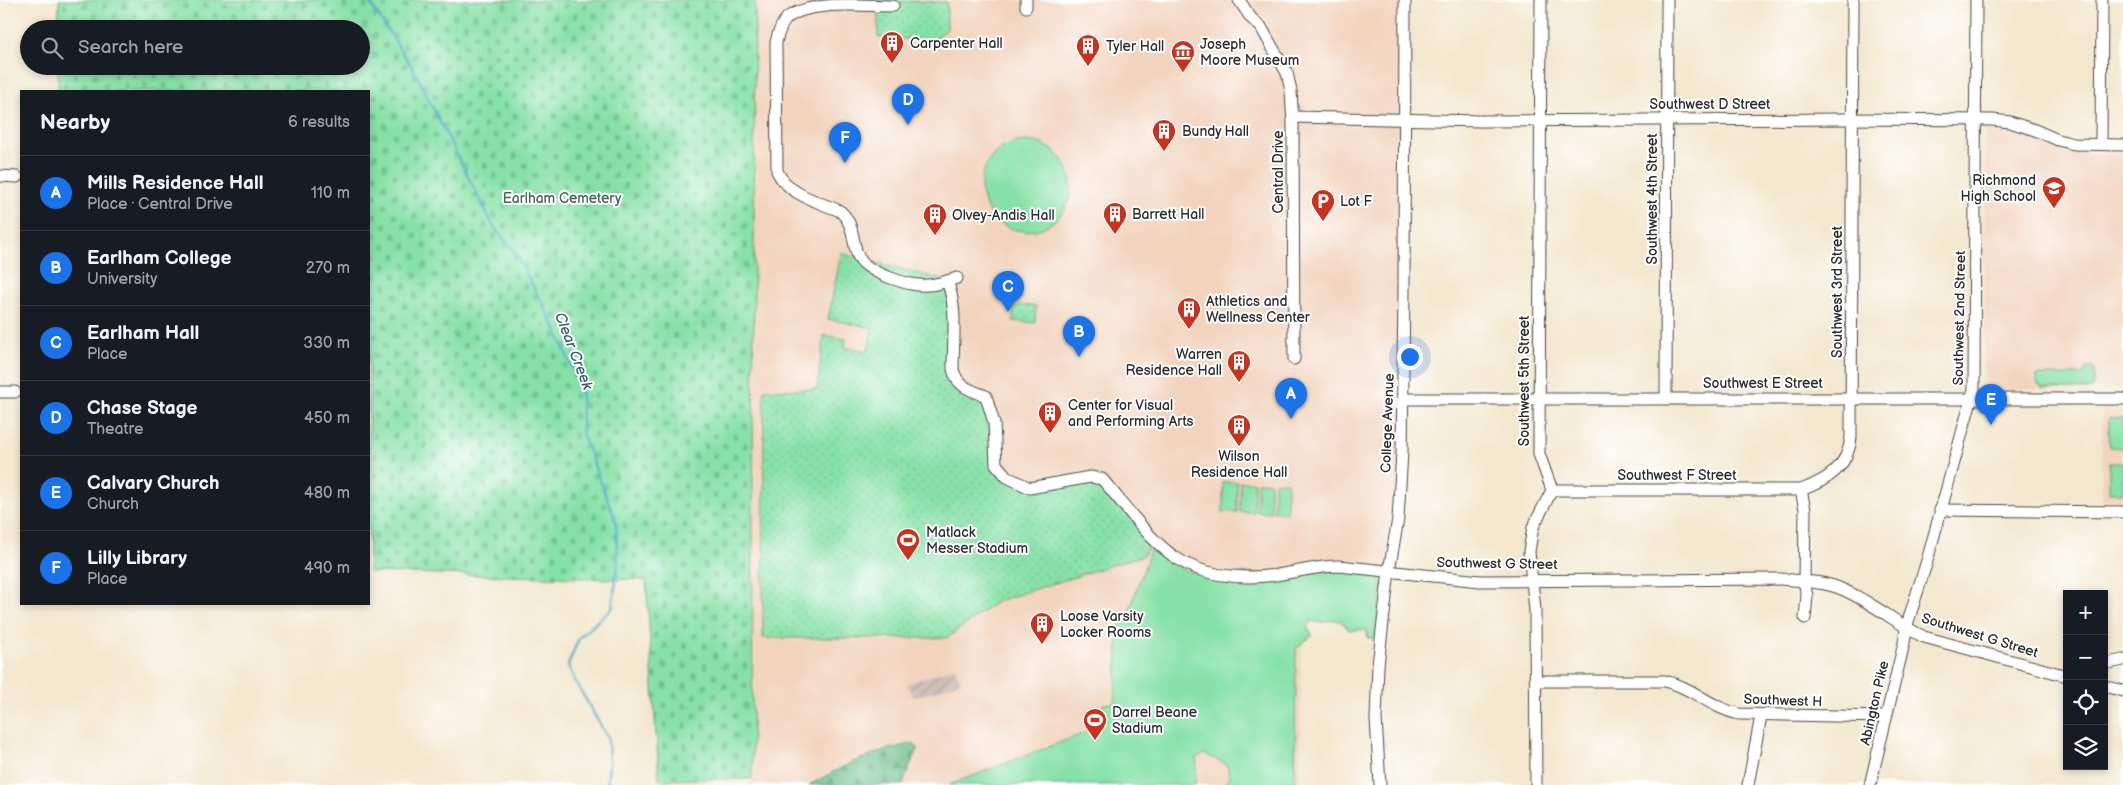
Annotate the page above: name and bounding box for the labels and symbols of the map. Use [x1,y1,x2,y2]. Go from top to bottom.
building icon: Carpenter Hall [879,30,905,64]
building icon: Tyler Hall [1075,33,1101,67]
place label: Carpenter Hall [910,35,1003,52]
place label: Joseph Moore Museum [1200,36,1299,69]
place label: Tyler Hall [1106,38,1164,55]
museum icon: Joseph Moore Museum [1170,39,1196,73]
pin: D [892,84,924,125]
street label: Southwest D Street [1650,96,1771,113]
building icon: Bundy Hall [1151,118,1177,152]
pin: F [829,122,861,163]
place label: Bundy Hall [1182,123,1249,140]
street label: Central Drive [1270,131,1287,213]
street label: Southwest 4th Street [1644,133,1661,265]
place label: Richmond High School [1960,172,2036,205]
school or university icon: Richmond High School [2041,175,2067,209]
parking icon: Lot F [1310,188,1336,222]
park label: Earlham Cemetery [503,190,622,207]
place label: Lot F [1340,193,1372,210]
building icon: Barrett Hall [1102,201,1128,235]
building icon: Olvey-Andis Hall [922,202,948,236]
place label: Barrett Hall [1132,206,1204,223]
place label: Olvey-Andis Hall [952,207,1055,224]
street label: Southwest 3rd Street [1829,225,1846,358]
street label: Southwest 2nd Street [1950,250,1969,386]
pin: C [992,271,1024,312]
place label: Athletics and Wellness Center [1206,293,1311,326]
building icon: Athletics and Wellness Center [1176,296,1202,330]
water label: Clear Creek [550,310,597,393]
street label: Southwest 5th Street [1516,315,1533,446]
pin: B [1063,316,1095,357]
your location [1397,344,1423,370]
place label: Warren Residence Hall [1125,346,1222,379]
building icon: Warren Residence Hall [1226,349,1252,383]
street label: College Avenue [1377,373,1398,473]
street label: Southwest E Street [1703,375,1824,392]
pin: A [1275,378,1307,419]
pin: E [1975,384,2007,425]
place label: Center for Visual and Performing Arts [1068,397,1194,430]
building icon: Center for Visual and Performing Arts [1037,400,1063,434]
building icon: Wilson Residence Hall [1226,413,1252,447]
place label: Wilson Residence Hall [1191,448,1287,481]
street label: Southwest F Street [1618,467,1737,484]
place label: Matlack Messer Stadium [926,524,1028,557]
sports icon: Matlack Messer Stadium [895,527,921,561]
street label: Southwest G Street [1436,554,1558,573]
place label: Loose Varsity Locker Rooms [1060,608,1151,641]
street label: Southwest G Street [1919,610,2041,662]
building icon: Loose Varsity Locker Rooms [1029,611,1055,645]
street label: Abington Pike [1857,659,1892,747]
street label: Southwest H [1743,691,1823,710]
place label: Darrel Beane Stadium [1112,704,1197,737]
sports icon: Darrel Beane Stadium [1082,707,1108,741]

